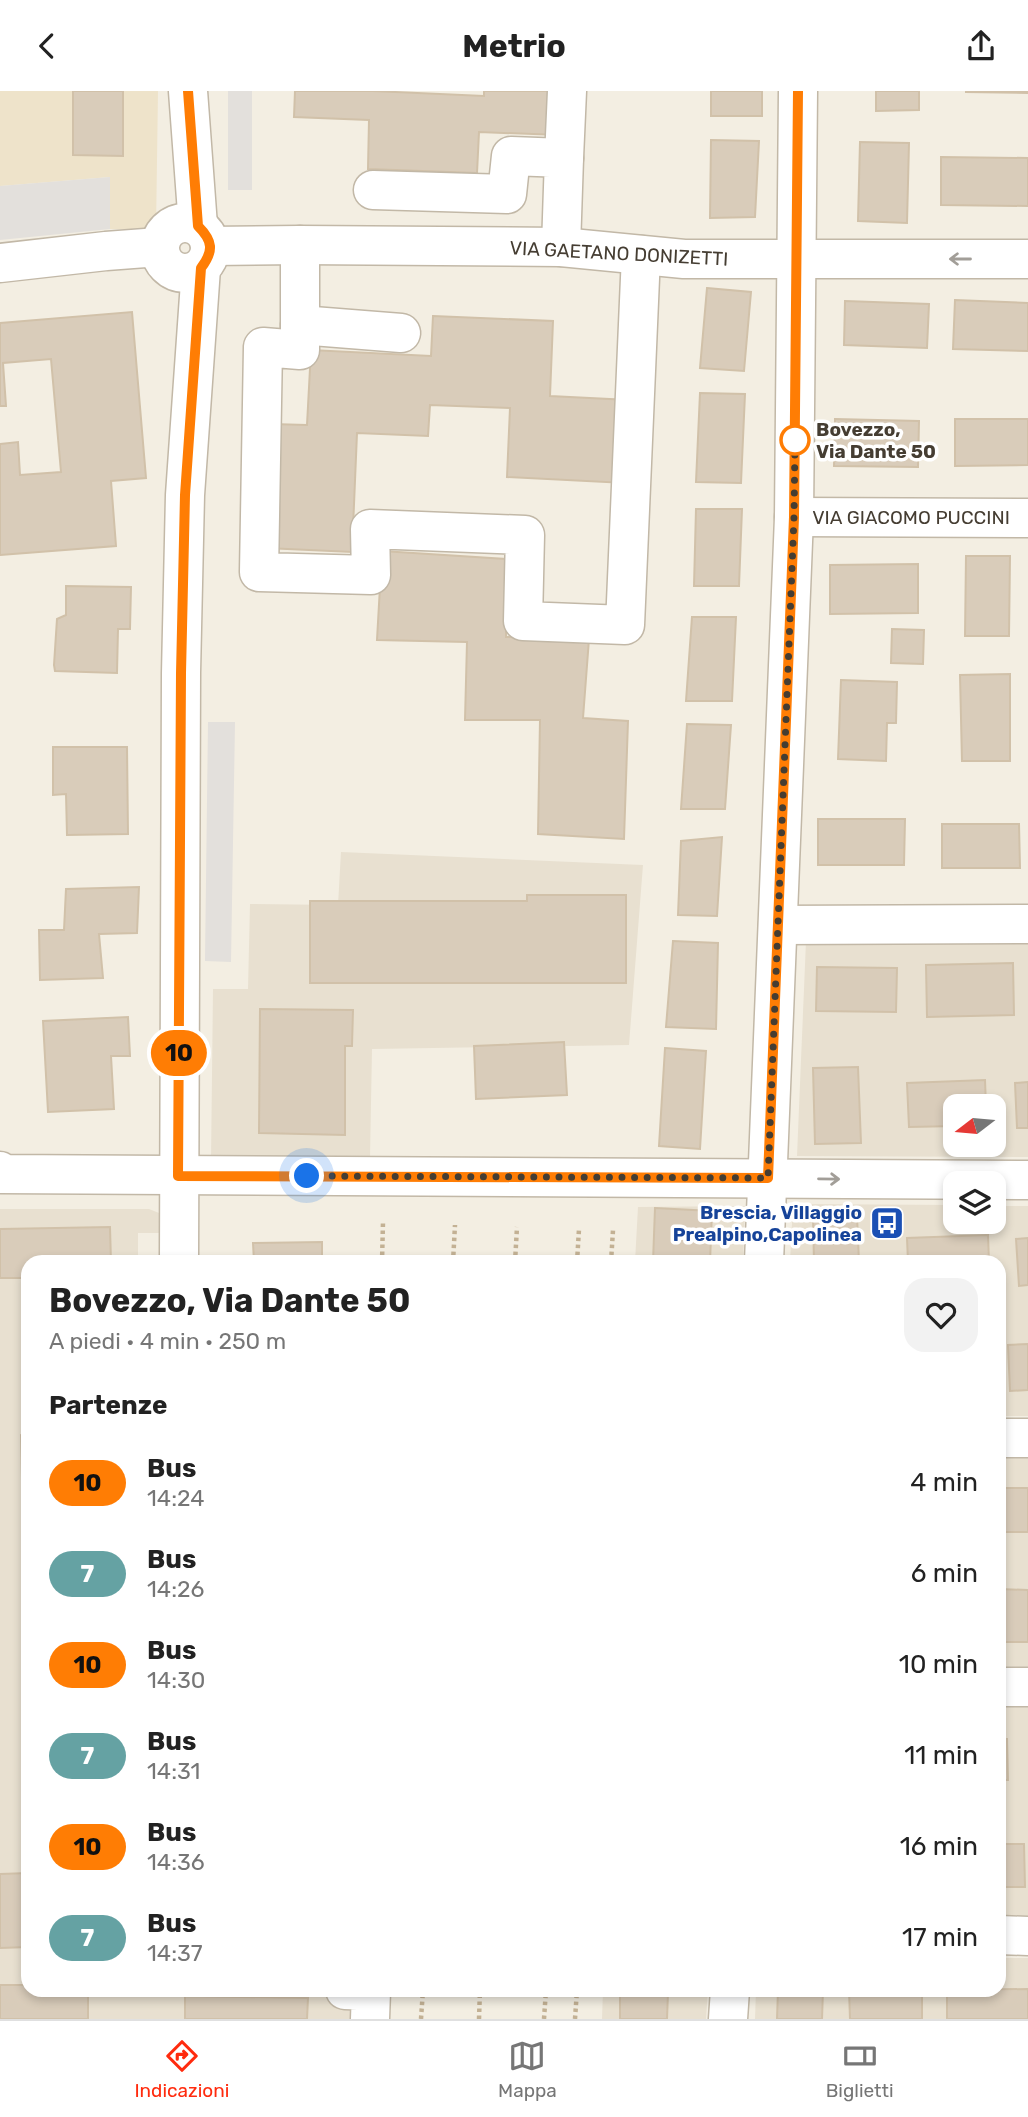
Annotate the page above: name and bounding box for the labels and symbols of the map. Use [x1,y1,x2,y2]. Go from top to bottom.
street label: VIA GAETANO DONIZETTI [509,236,729,271]
one-way arrow [949,252,972,266]
place label: Bovezzo, Via Dante 50 [816,418,936,463]
marker: Bovezzo, Via Dante 50 [780,425,810,455]
street label: VIA GIACOMO PUCCINI [812,506,1010,529]
line badge: 10 [148,1030,210,1076]
north arrow [943,1094,1006,1157]
your location [289,1158,324,1193]
one-way arrow [817,1172,840,1186]
place label: Brescia, Villaggio Prealpino,Capolinea [673,1201,862,1246]
bus stop icon: Brescia, Villaggio Prealpino,Capolinea [868,1204,906,1242]

